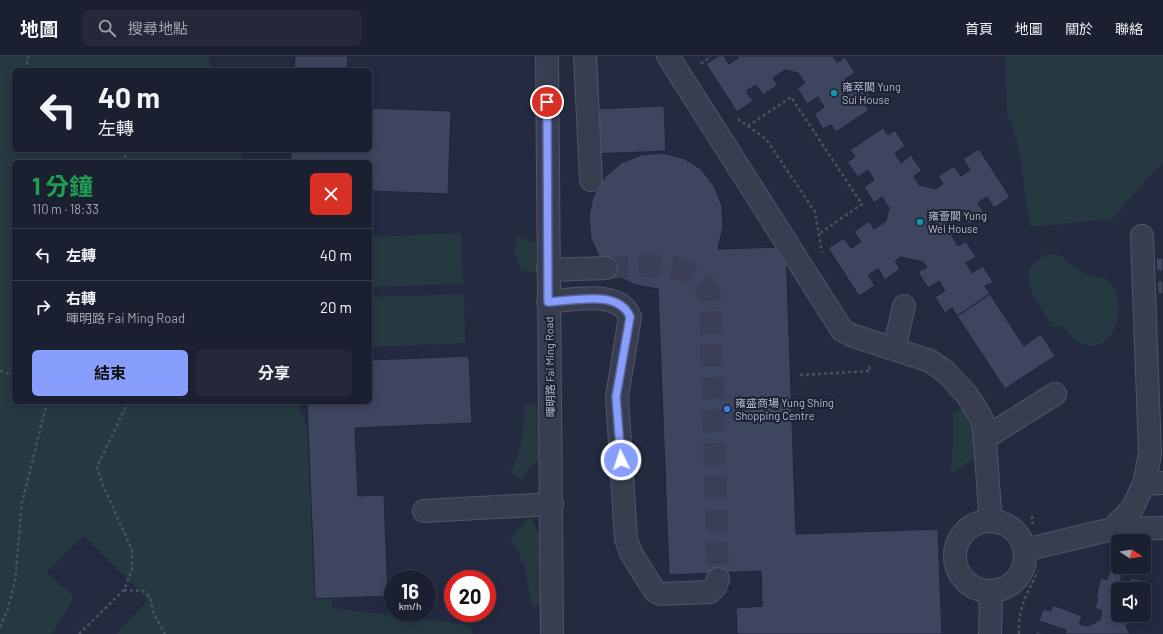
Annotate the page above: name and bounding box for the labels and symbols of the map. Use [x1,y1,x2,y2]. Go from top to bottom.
place label: 雍萃閣 Yung Sui House [842,80,901,106]
pin [530,85,564,119]
marker: 雍萃閣 Yung Sui House [829,88,839,98]
place label: 雍薈閣 Yung Wei House [928,209,987,235]
marker: 雍薈閣 Yung Wei House [915,217,925,227]
street label: 暉明路 Fai Ming Road [542,317,557,417]
place label: 雍盛商場 Yung Shing Shopping Centre [735,396,834,422]
marker: 雍盛商場 Yung Shing Shopping Centre [722,404,732,414]
position arrow [600,439,642,481]
north arrow [1111,534,1151,574]
speed limit sign: 20 [444,570,496,622]

